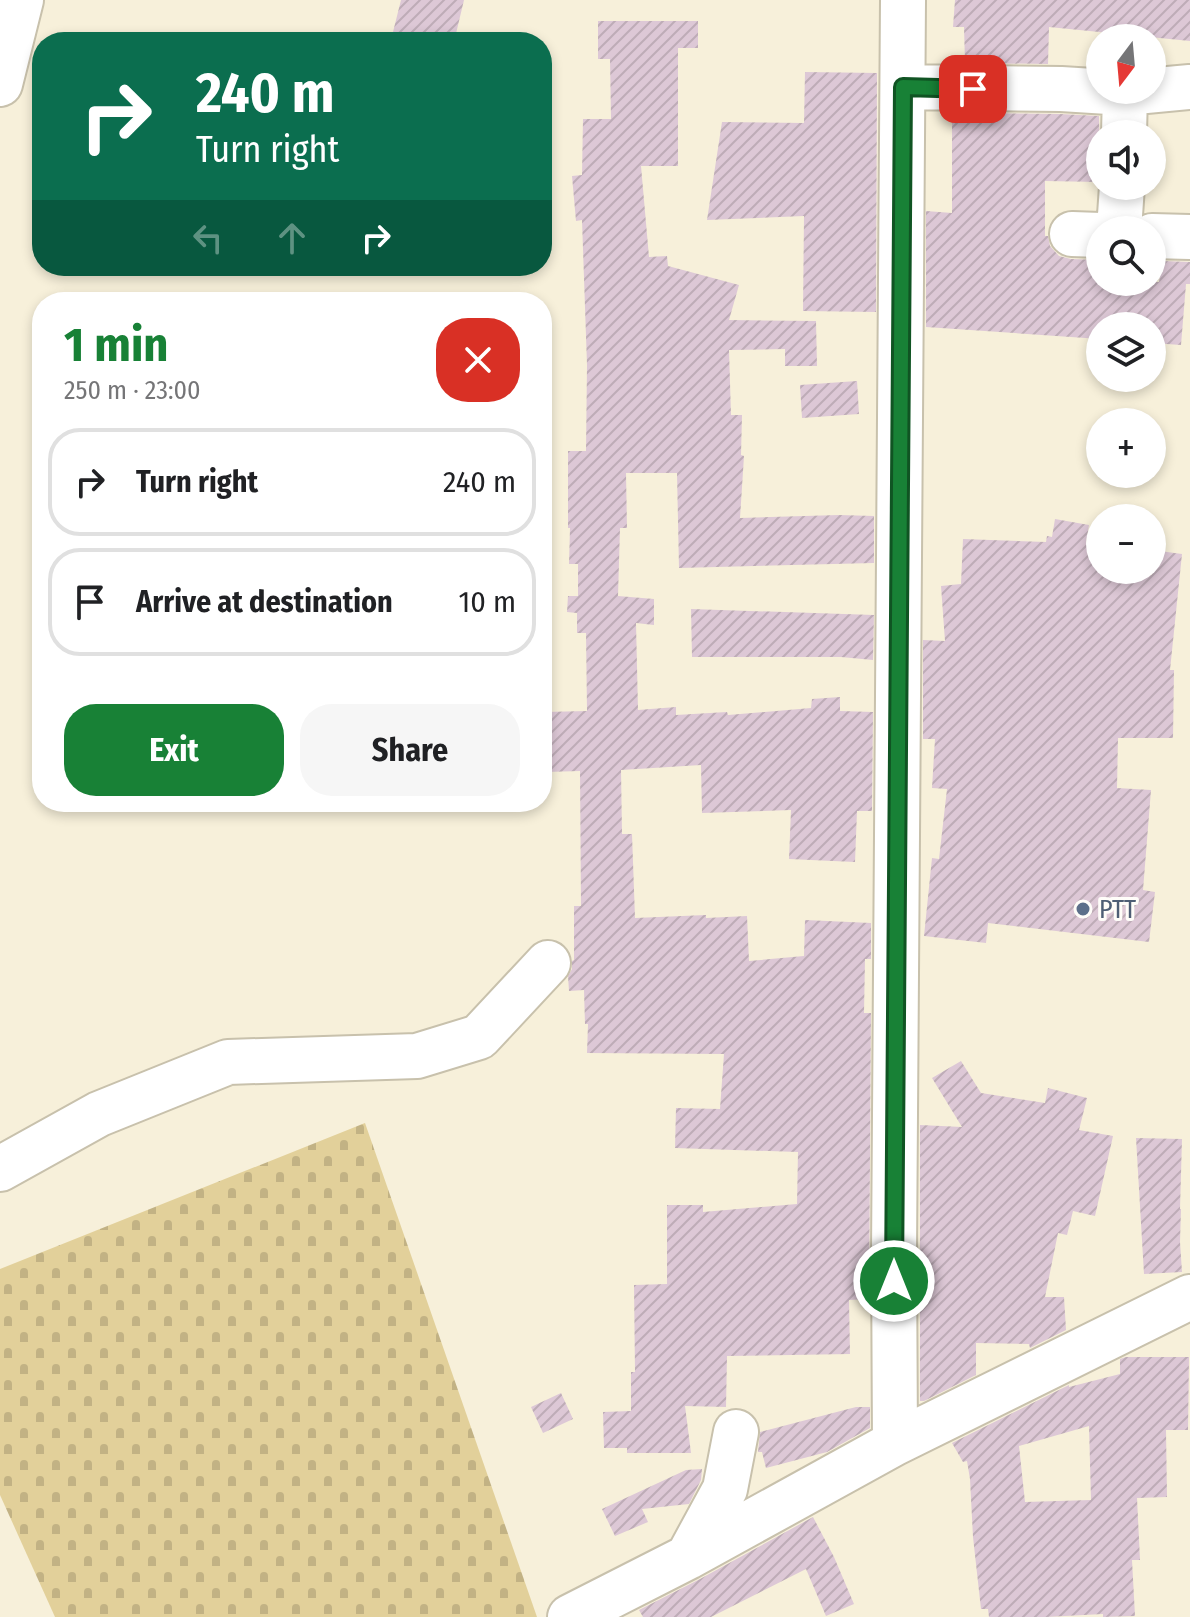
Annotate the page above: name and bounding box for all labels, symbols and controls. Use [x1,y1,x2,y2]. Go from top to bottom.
north arrow [1086,24,1166,104]
map controls [1086,24,1166,584]
pin [939,55,1007,123]
text: 240 m [196,60,335,127]
icon: right [64,64,168,168]
icon: arrive [951,67,995,111]
button: sound [1086,120,1166,200]
text: Turn right [196,128,339,172]
icon: left [186,216,230,260]
icon: ahead [270,216,314,260]
icon: right [354,216,398,260]
button: search [1086,216,1166,296]
button: layers [1086,312,1166,392]
text: 1 min [64,316,169,374]
button: close [436,318,520,402]
text: 250 m · 23:00 [64,375,201,406]
button: + [1086,408,1166,488]
icon: right [68,460,112,504]
text: Turn right [136,464,258,500]
text: 240 m [443,464,516,500]
button: − [1086,504,1166,584]
icon: arrive [68,580,112,624]
text: Arrive at destination [136,584,393,620]
text: 10 m [459,584,516,620]
button: Exit [64,704,284,796]
button: Share [300,704,520,796]
place label: PTT [1099,894,1136,925]
marker: PTT [1074,900,1092,918]
position arrow [852,1239,936,1323]

